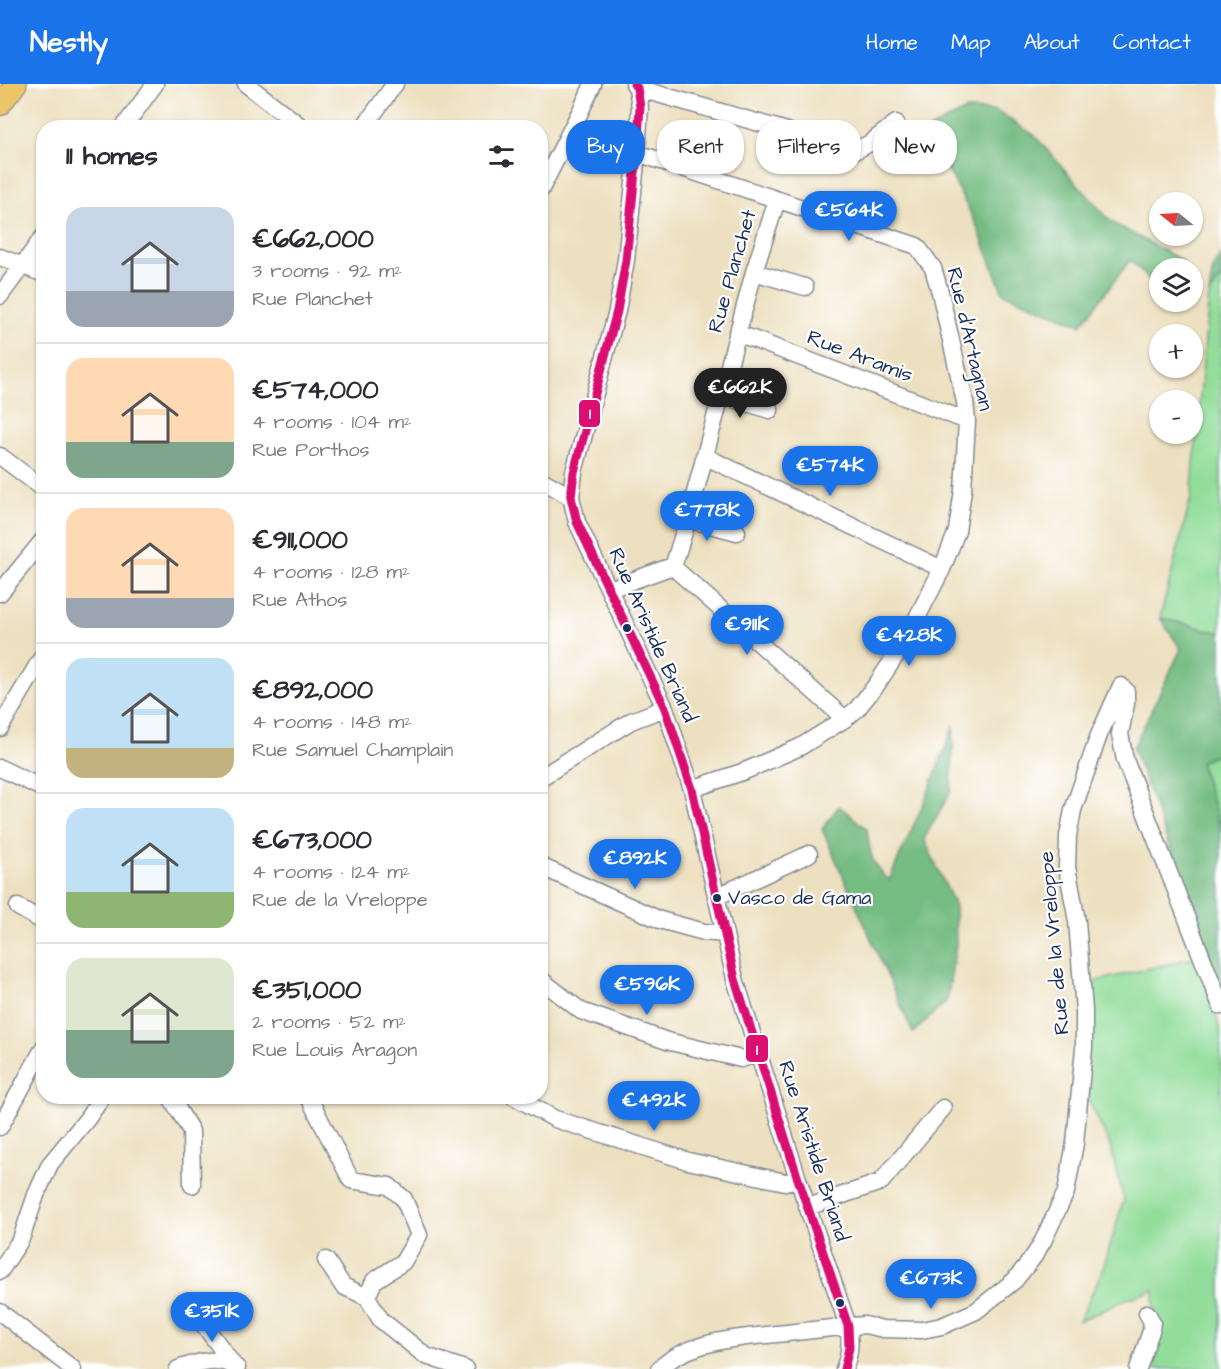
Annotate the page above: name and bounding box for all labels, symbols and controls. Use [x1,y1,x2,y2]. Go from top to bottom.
text: Nestly [30,23,108,62]
text: Home [866,28,918,57]
text: Map [951,28,991,57]
text: About [1024,28,1080,57]
text: Contact [1113,28,1191,57]
chip: Buy [566,120,645,174]
chip: Rent [657,120,744,174]
chip: Filters [756,120,861,174]
chip: New [873,120,957,174]
text: 11 homes [66,138,158,174]
icon: filters [485,140,518,173]
pin: €564K [807,191,891,242]
north arrow [1149,192,1203,246]
map controls [1149,192,1203,444]
text: €564K [815,196,883,224]
street label: Rue Planchet [701,206,764,336]
text: €662,000 [252,221,374,257]
icon: home [114,231,186,303]
text: 3 rooms · 92 m² [252,257,402,285]
button: layers [1149,258,1203,312]
street label: Rue d'Artagnan [937,264,1001,414]
text: Rue Planchet [252,285,373,313]
street label: Rue Aramis [803,323,917,389]
button: + [1149,324,1203,378]
pin: €662K [698,368,782,419]
text: €574,000 [252,372,379,408]
text: €662K [708,373,772,401]
icon: home [114,382,186,454]
button: − [1149,390,1203,444]
line badge: 1 [578,399,601,428]
text: 1 [589,403,592,425]
text: 4 rooms · 104 m² [252,408,411,436]
text: Rue Porthos [252,436,370,464]
pin: €574K [788,446,872,497]
text: €574K [796,451,864,479]
pin: €778K [665,491,749,542]
text: €778K [674,496,740,524]
text: €911,000 [252,522,348,558]
icon: home [114,532,186,604]
street label: Rue Aristide Briand [602,543,705,727]
text: 4 rooms · 128 m² [252,558,410,586]
text: Rue Athos [252,586,347,614]
pin: €911K [705,605,789,656]
text: €911K [725,610,769,638]
pin: €428K [867,616,951,667]
text: €428K [876,621,942,649]
unlabelled marker [621,622,633,634]
text: €892,000 [252,672,373,708]
icon: home [114,682,186,754]
text: 4 rooms · 148 m² [252,708,412,736]
text: Rue Samuel Champlain [252,736,453,764]
text: €673,000 [252,822,372,858]
icon: home [114,832,186,904]
pin: €892K [593,839,677,890]
text: €892K [603,844,667,872]
street label: Rue de la Vreloppe [1032,850,1077,1036]
text: 4 rooms · 124 m² [252,858,410,886]
place label: Vasco de Gama [728,884,872,912]
text: Rue de la Vreloppe [252,886,428,914]
marker: Vasco de Gama [711,892,723,904]
pin: €596K [605,965,689,1016]
text: €596K [614,970,680,998]
text: €351,000 [252,972,361,1008]
icon: home [114,982,186,1054]
text: 2 rooms · 52 m² [252,1008,406,1036]
line badge: 1 [745,1034,769,1063]
text: Rue Louis Aragon [252,1036,417,1064]
text: 1 [756,1039,759,1061]
street label: Rue Aristide Briand [771,1057,857,1245]
pin: €492K [612,1081,696,1132]
text: €492K [622,1086,686,1114]
pin: €673K [889,1259,973,1310]
text: €673K [899,1264,963,1292]
pin: €351K [170,1292,254,1343]
text: €351K [185,1297,239,1325]
unlabelled marker [834,1297,846,1309]

